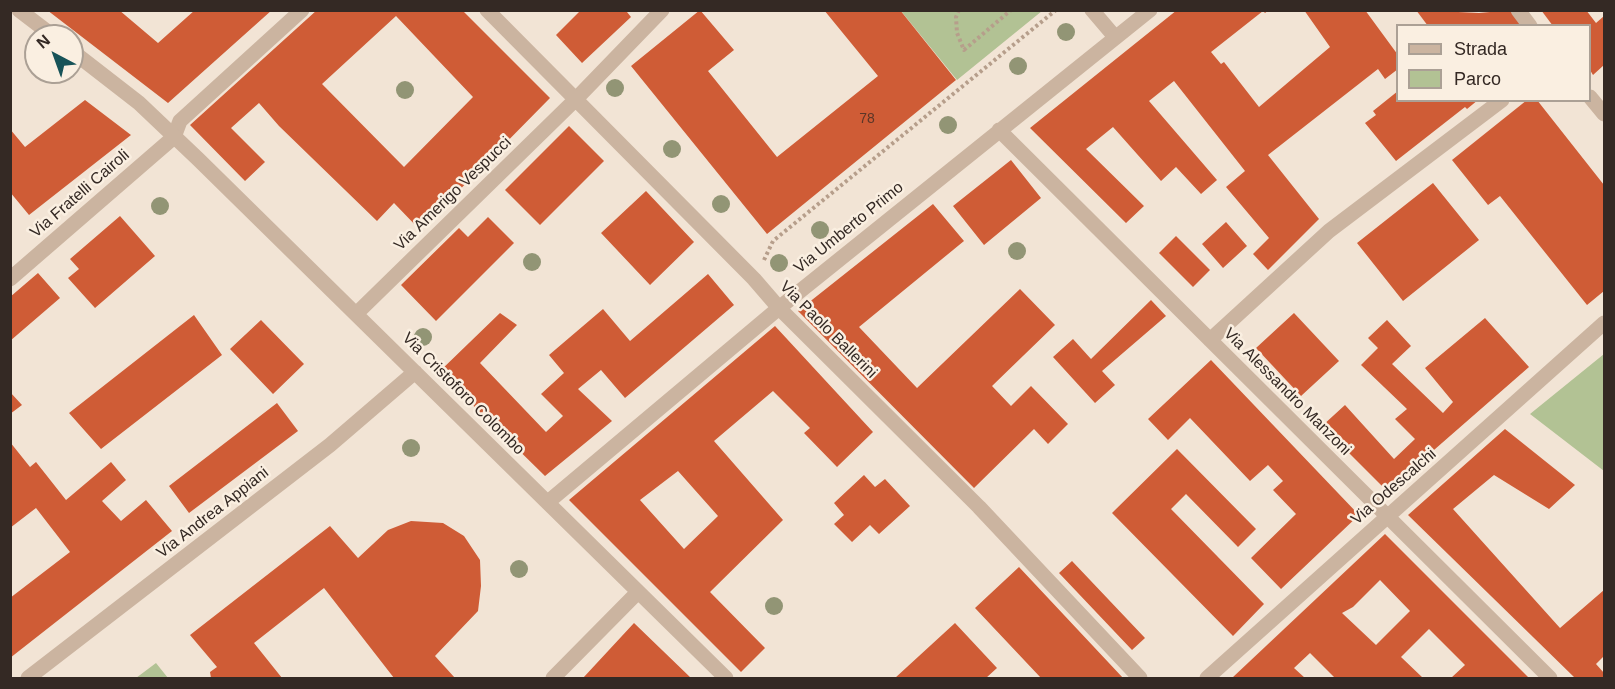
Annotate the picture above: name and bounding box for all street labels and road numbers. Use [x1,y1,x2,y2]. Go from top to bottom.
street label: Via Amerigo Vespucci [390,133,516,255]
street label: Via Fratelli Cairoli [27,146,133,242]
street label: Via Umberto Primo [791,178,907,278]
street label: Via Paolo Ballerini [775,277,881,383]
street label: Via Alessandro Manzoni [1219,324,1355,460]
street label: Via Cristoforo Colombo [398,329,528,459]
street label: Via Odescalchi [1348,445,1440,529]
street label: Via Andrea Appiani [153,463,273,563]

